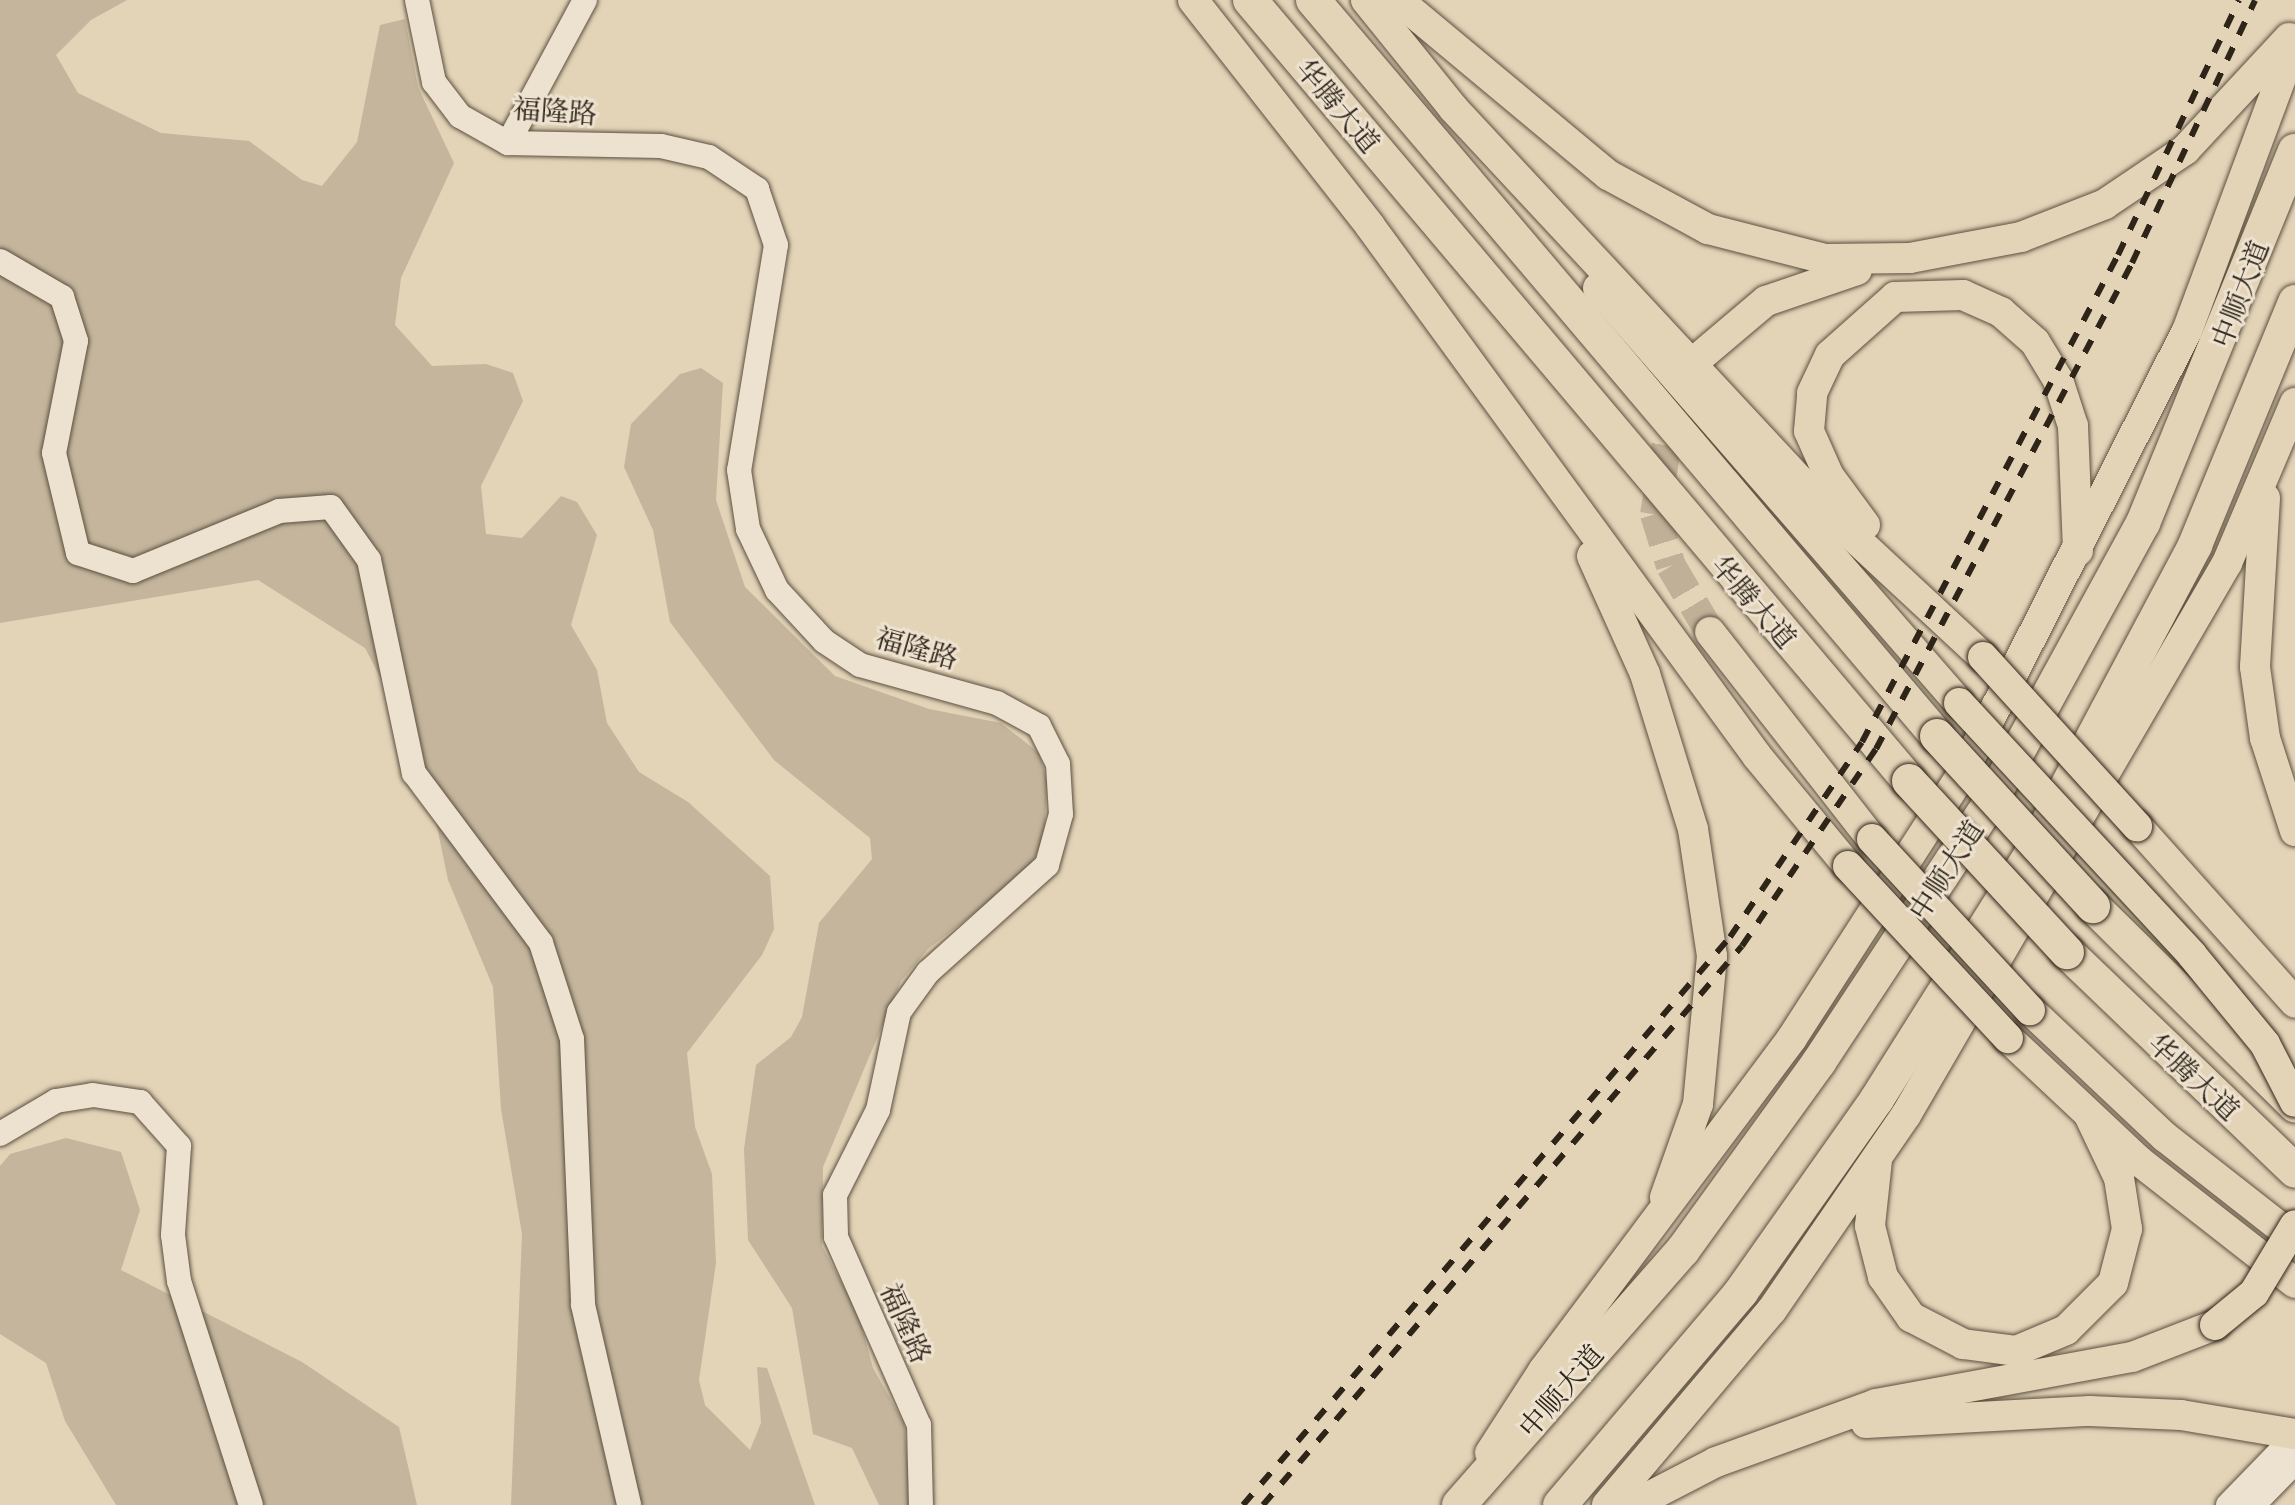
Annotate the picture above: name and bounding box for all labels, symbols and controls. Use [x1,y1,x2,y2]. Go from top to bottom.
street label: 华腾大道 [1289,52,1387,160]
street label: 福隆路 [512,91,598,131]
street label: 中顺大道 [2204,236,2276,352]
street label: 华腾大道 [1705,549,1803,655]
street label: 福隆路 [872,620,962,676]
street label: 中顺大道 [1901,814,1991,926]
street label: 华腾大道 [2142,1027,2246,1127]
street label: 福隆路 [874,1278,938,1368]
street label: 中顺大道 [1512,1338,1610,1444]

